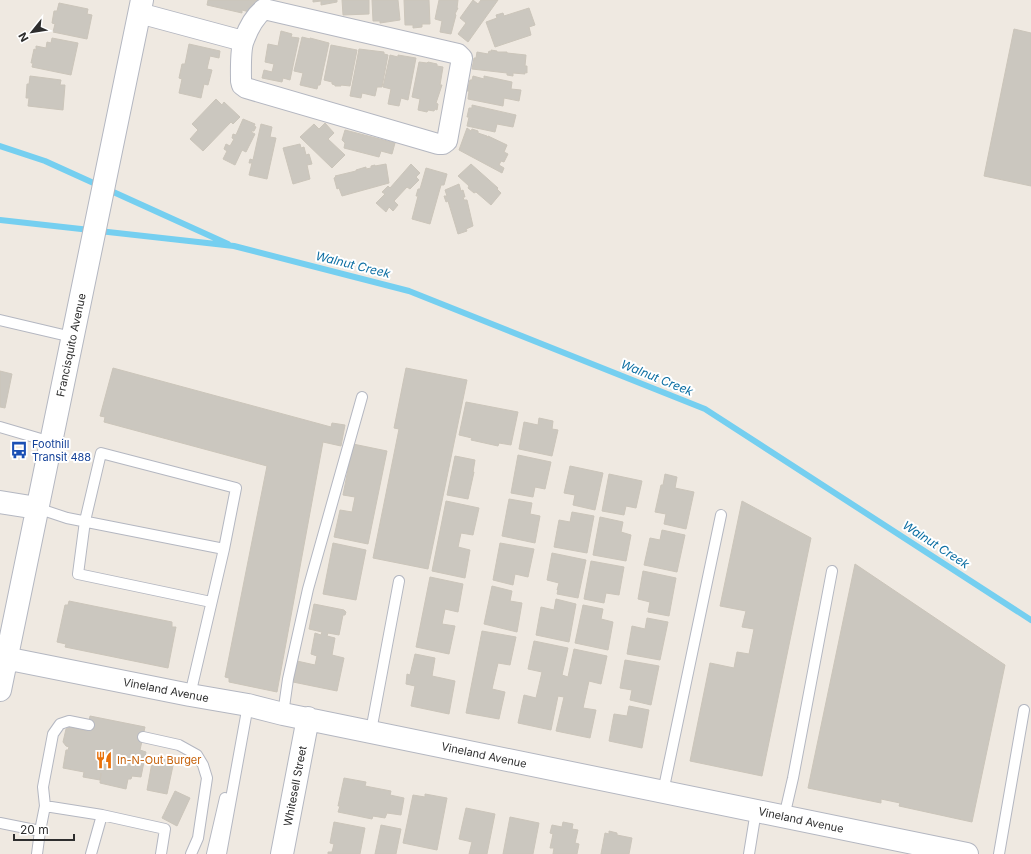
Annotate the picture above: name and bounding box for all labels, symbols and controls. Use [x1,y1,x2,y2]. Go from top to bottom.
north arrow [12,12,52,52]
text: N [15,30,31,44]
water label: Walnut Creek [314,248,392,281]
street label: Francisquito Avenue [53,292,89,398]
water label: Walnut Creek [619,356,696,399]
place label: Foothill Transit 488 [32,437,91,464]
bus stop icon: Foothill Transit 488 [9,440,29,460]
water label: Walnut Creek [900,517,973,572]
street label: Vineland Avenue [122,675,210,705]
street label: Vineland Avenue [440,739,528,771]
street label: Whitesell Street [280,744,310,827]
restaurant icon: In-N-Out Burger [94,750,114,770]
place label: In-N-Out Burger [117,753,201,767]
street label: Vineland Avenue [757,804,845,836]
scale bar [14,816,74,842]
text: 20 m [20,822,49,837]

